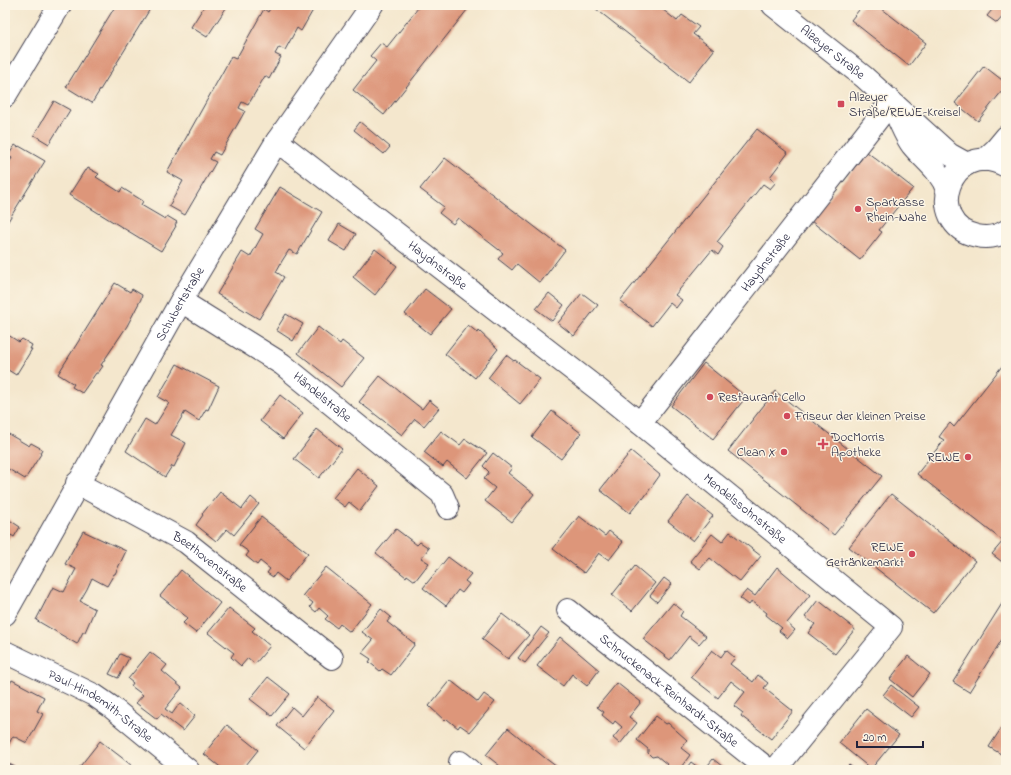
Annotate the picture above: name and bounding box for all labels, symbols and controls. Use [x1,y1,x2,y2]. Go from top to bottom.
street label: Alzeyer Straße [796,20,869,84]
place label: Alzeyer Straße/REWE-Kreisel [849,88,960,122]
marker: Alzeyer Straße/REWE-Kreisel [836,99,846,109]
place label: Sparkasse Rhein-Nahe [866,193,927,227]
marker: Sparkasse Rhein-Nahe [853,204,863,214]
street label: Haydnstraße [736,228,795,296]
street label: Haydnstraße [404,236,471,294]
street label: Schubertstraße [151,263,209,345]
street label: Händelstraße [289,367,356,427]
place label: Restaurant Cello [718,388,806,407]
marker: Restaurant Cello [705,392,715,402]
place label: Friseur der kleinen Preise [794,407,926,426]
marker: Friseur der kleinen Preise [782,411,792,421]
place label: DocMorris Apotheke [830,428,885,462]
marker: DocMorris Apotheke [818,439,828,449]
place label: Clean X [737,443,777,462]
marker: Clean X [779,447,789,457]
place label: REWE [927,448,960,467]
marker: REWE [963,452,973,462]
street label: Mendelssohnstraße [699,469,791,548]
street label: Beethovenstraße [168,527,252,597]
place label: REWE Getränkemarkt [826,538,905,572]
marker: REWE Getränkemarkt [907,549,917,559]
street label: Schnuckenack-Reinhardt-Straße [595,629,743,752]
street label: Paul-Hindemith-Straße [45,665,157,747]
scale bar [857,723,923,749]
text: 20 m [863,729,886,747]

